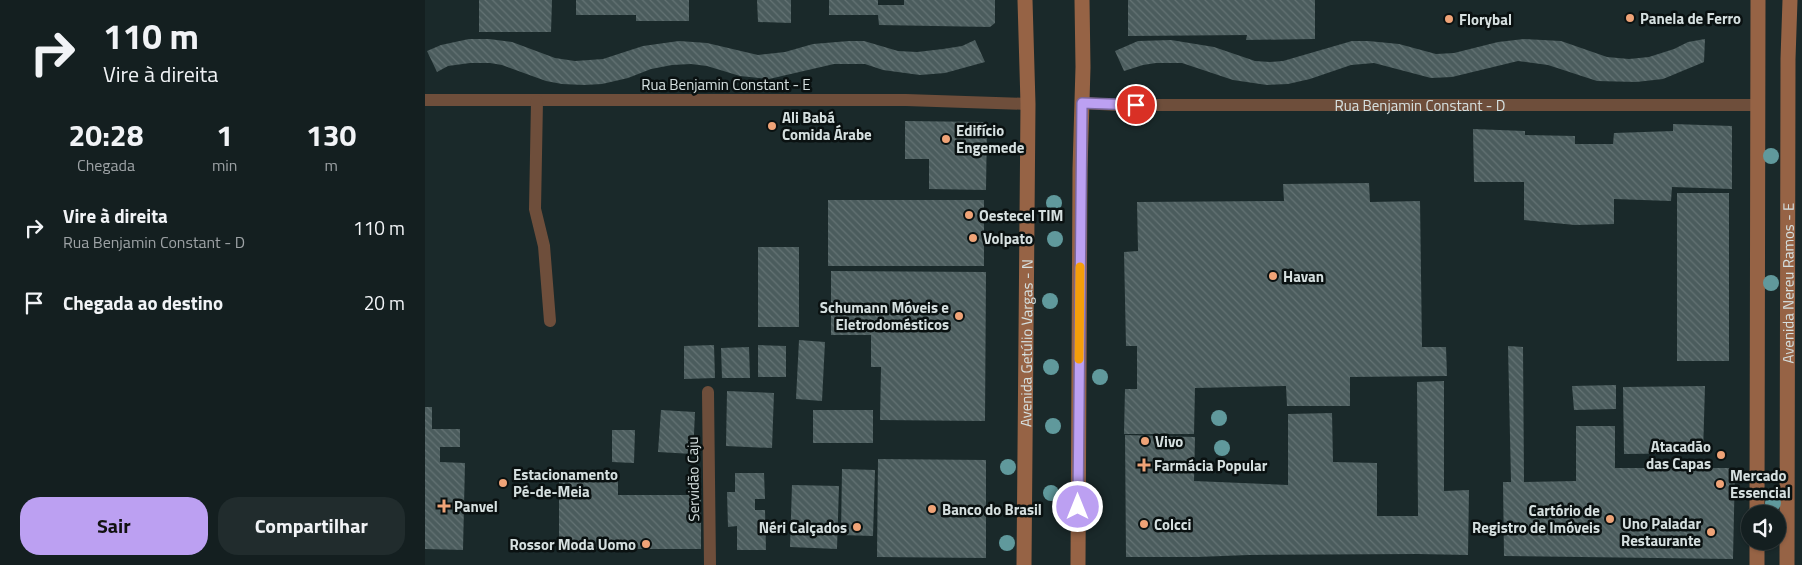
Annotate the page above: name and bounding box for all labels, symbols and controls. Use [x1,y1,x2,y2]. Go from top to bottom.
place label: Panela de Ferro [1640,7,1741,30]
place label: Florybal [1459,8,1512,31]
text: 110 m [103,9,199,63]
marker: Panela de Ferro [1624,12,1636,24]
marker: Florybal [1443,13,1455,25]
icon: right [20,20,85,85]
text: Vire à direita [103,57,218,91]
street label: Rua Benjamin Constant - E [641,73,811,96]
pin [1115,84,1157,126]
icon: arrive [1122,91,1150,119]
street label: Rua Benjamin Constant - D [1335,94,1505,117]
place label: Ali Babá Comida Árabe [782,106,872,146]
text: 20:28 [69,112,143,158]
text: 1 [216,112,233,158]
text: 130 [306,112,356,158]
place label: Edifício Engemede [956,119,1025,159]
marker: Ali Babá Comida Árabe [766,120,778,132]
marker: Edifício Engemede [940,133,952,145]
text: Chegada [77,153,135,177]
text: min [212,153,237,177]
text: m [325,153,338,177]
text: Vire à direita [63,201,168,230]
street label: Avenida Nereu Ramos - E [1776,203,1799,363]
place label: Oestecel TIM [979,204,1063,227]
marker: Oestecel TIM [963,209,975,221]
text: 110 m [353,213,405,242]
icon: right [20,214,48,242]
place label: Volpato [983,227,1033,250]
text: Rua Benjamin Constant - D [63,230,245,254]
marker: Volpato [967,232,979,244]
street label: Avenida Getúlio Vargas - N [1014,259,1038,427]
place label: Havan [1283,265,1324,288]
marker: Havan [1267,270,1279,282]
text: Chegada ao destino [63,288,223,317]
text: 20 m [364,288,405,317]
icon: arrive [20,289,48,317]
place label: Schumann Móveis e Eletrodomésticos [820,296,949,336]
marker: Schumann Móveis e Eletrodomésticos [953,310,965,322]
place label: Vivo [1155,430,1183,453]
marker: Vivo [1139,435,1151,447]
place label: Atacadão das Capas [1646,435,1711,475]
street label: Servidão Caju [681,436,705,522]
marker: Atacadão das Capas [1715,449,1727,461]
place label: Farmácia Popular [1154,454,1268,477]
marker: Farmácia Popular [1138,459,1150,471]
place label: Estacionamento Pé-de-Meia [513,463,618,503]
place label: Mercado Essencial [1730,464,1791,504]
marker: Estacionamento Pé-de-Meia [497,477,509,489]
marker: Mercado Essencial [1714,478,1726,490]
position arrow [1051,480,1103,532]
place label: Panvel [454,495,498,518]
button: Sair [20,497,208,555]
button: Compartilhar [218,497,405,555]
place label: Banco do Brasil [942,498,1042,521]
place label: Cartório de Registro de Imóveis [1472,499,1600,539]
marker: Panvel [438,500,450,512]
marker: Banco do Brasil [926,503,938,515]
map controls [1741,505,1786,550]
button: sound [1741,505,1786,550]
place label: Uno Paladar Restaurante [1621,512,1701,552]
place label: Colcci [1154,513,1191,536]
marker: Cartório de Registro de Imóveis [1604,513,1616,525]
place label: Néri Calçados [759,516,847,539]
marker: Colcci [1138,518,1150,530]
marker: Néri Calçados [851,521,863,533]
marker: Uno Paladar Restaurante [1705,526,1717,538]
place label: Rossor Moda Uomo [510,533,636,556]
marker: Rossor Moda Uomo [640,538,652,550]

